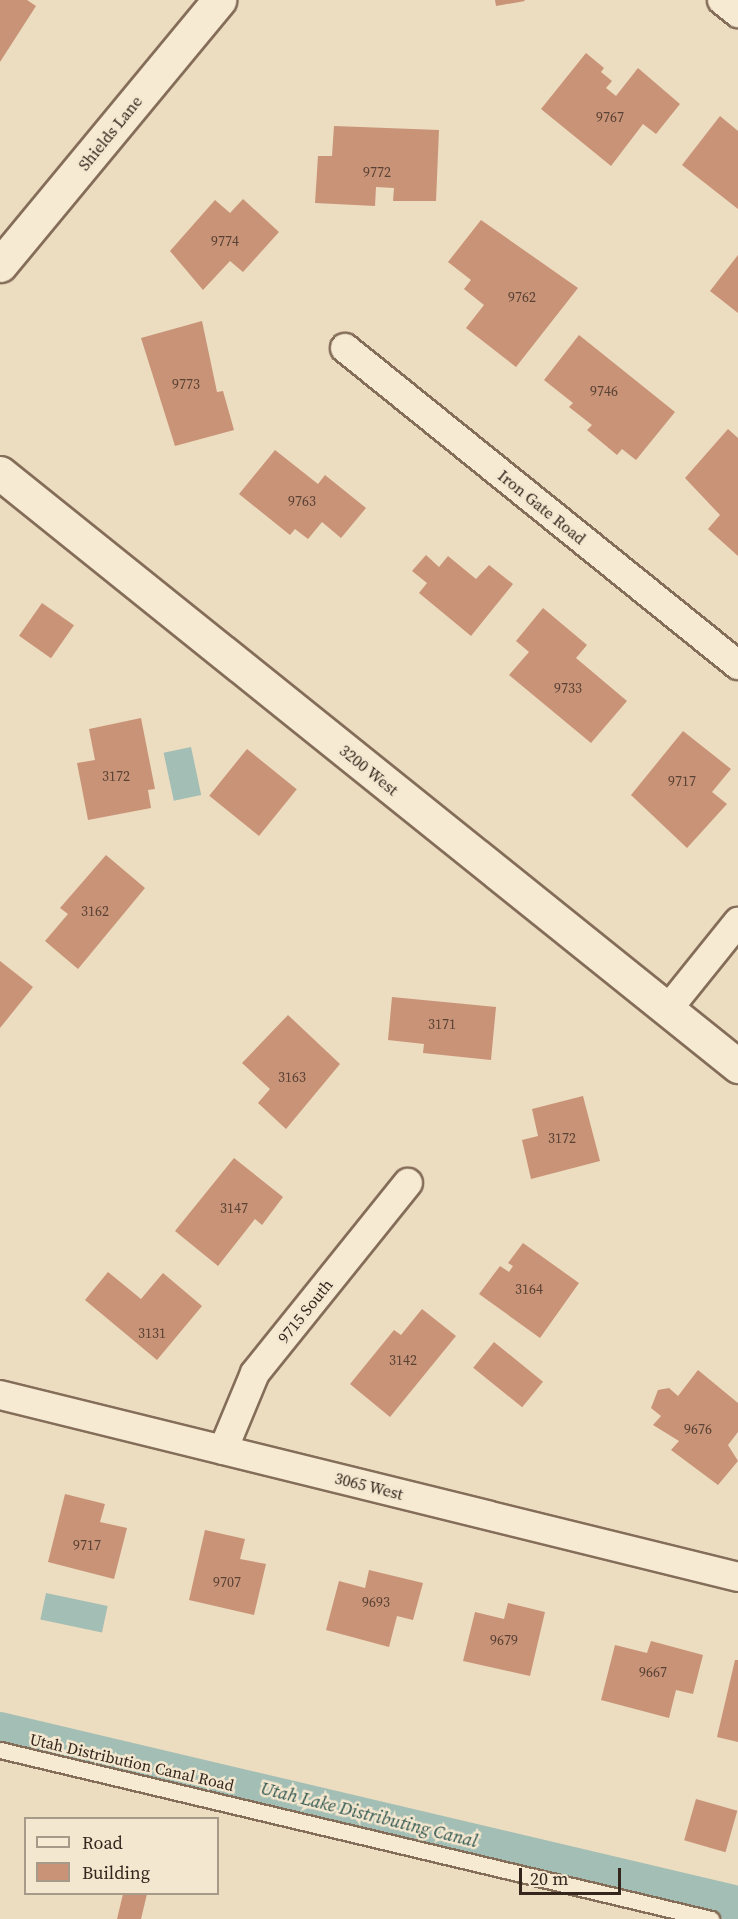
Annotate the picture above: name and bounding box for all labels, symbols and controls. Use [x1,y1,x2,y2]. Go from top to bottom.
street label: Shields Lane [74,92,146,174]
house number: 9767 [596,109,624,125]
house number: 9772 [363,164,391,180]
house number: 9774 [211,233,239,249]
house number: 9762 [508,289,536,305]
house number: 9773 [172,376,200,392]
house number: 9746 [590,383,618,399]
street label: Iron Gate Road [494,466,590,548]
house number: 9763 [288,493,316,509]
house number: 9733 [554,680,582,696]
street label: 3200 West [336,740,402,800]
house number: 3172 [102,768,130,784]
house number: 9717 [668,773,696,789]
house number: 3162 [81,903,109,919]
house number: 3171 [428,1016,456,1032]
house number: 3163 [278,1069,306,1085]
house number: 3172 [548,1130,576,1146]
house number: 3147 [220,1200,248,1216]
street label: 9715 South [273,1275,337,1347]
house number: 3164 [515,1281,543,1297]
house number: 3131 [138,1325,166,1341]
house number: 3142 [389,1352,417,1368]
house number: 9676 [684,1421,712,1437]
street label: 3065 West [333,1468,405,1504]
house number: 9717 [73,1537,101,1553]
house number: 9707 [213,1574,241,1590]
house number: 9693 [362,1594,390,1610]
house number: 9679 [490,1632,518,1648]
house number: 9667 [639,1664,667,1680]
street label: Utah Distribution Canal Road [28,1729,236,1795]
water label: Utah Lake Distributing Canal [258,1778,480,1852]
legend [24,1817,219,1895]
text: Road [82,1830,123,1855]
scale bar [522,1856,624,1894]
text: Building [82,1860,150,1885]
text: 20 m [530,1866,568,1891]

